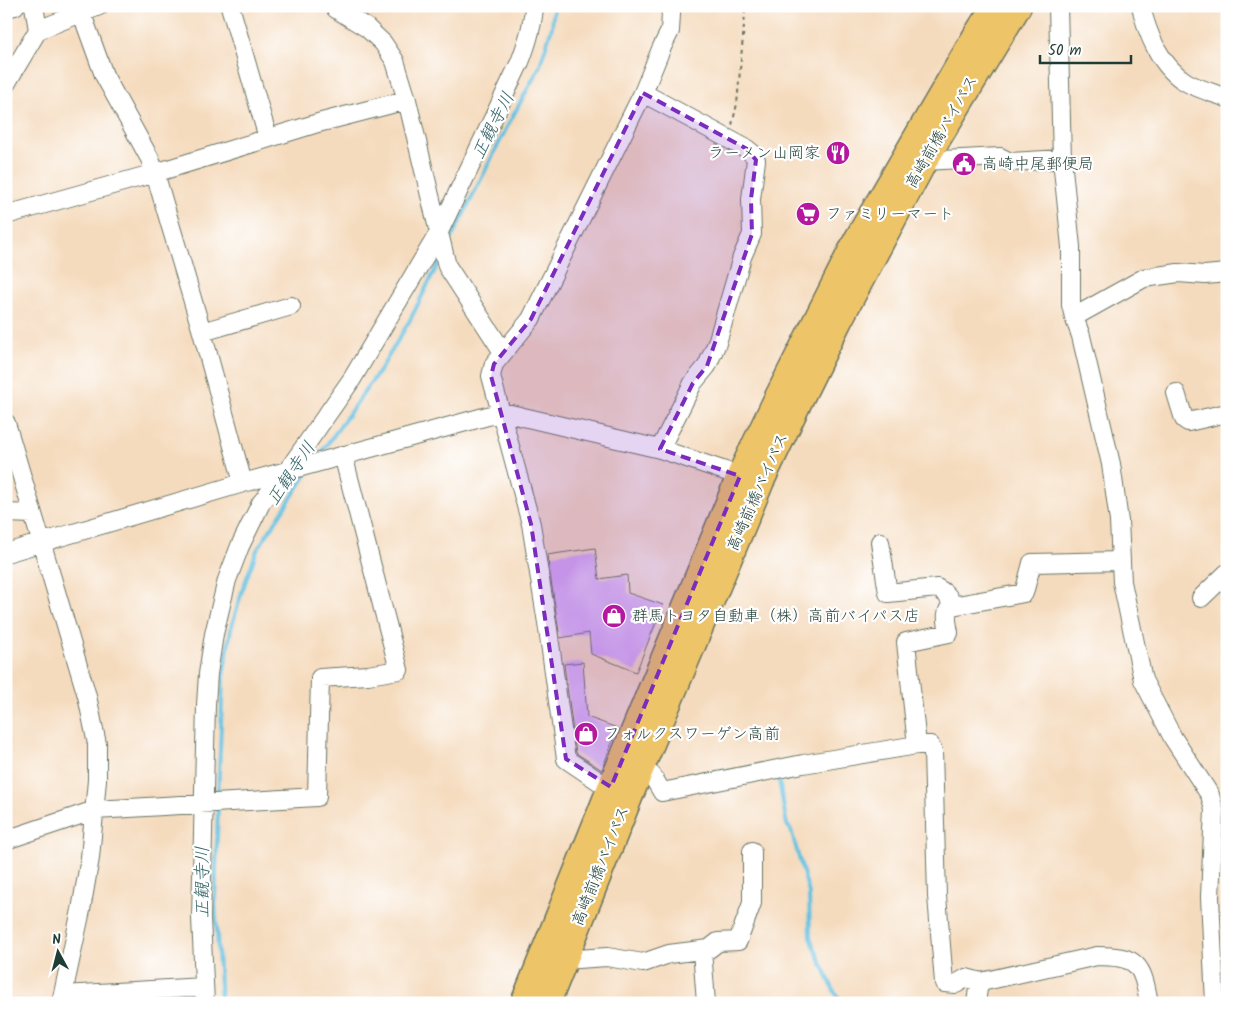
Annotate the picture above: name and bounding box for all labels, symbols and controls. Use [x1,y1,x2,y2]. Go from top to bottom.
scale bar [1040,32,1132,64]
text: 50 m [1048,39,1082,63]
street label: 高崎前橋バイパス [899,70,985,194]
water label: 正観寺川 [465,87,523,165]
restaurant icon: ラーメン山岡家 [825,140,851,166]
place label: ラーメン山岡家 [708,141,820,166]
public building icon: 高崎中尾郵便局 [951,151,977,177]
place label: 高崎中尾郵便局 [982,152,1094,177]
supermarket icon: ファミリーマート [795,201,821,227]
place label: ファミリーマート [826,202,954,227]
street label: 高崎前橋バイパス [721,429,795,555]
water label: 正観寺川 [260,436,324,512]
shop icon: 群馬トヨタ自動車（株）高前バイパス店 [601,603,627,629]
place label: 群馬トヨタ自動車（株）高前バイパス店 [632,604,920,629]
shop icon: フォルクスワーゲン高前 [573,721,599,747]
place label: フォルクスワーゲン高前 [604,722,780,747]
street label: 高崎前橋バイパス [565,802,637,930]
water label: 正観寺川 [189,846,218,918]
north arrow [32,926,82,976]
text: N [51,929,62,952]

